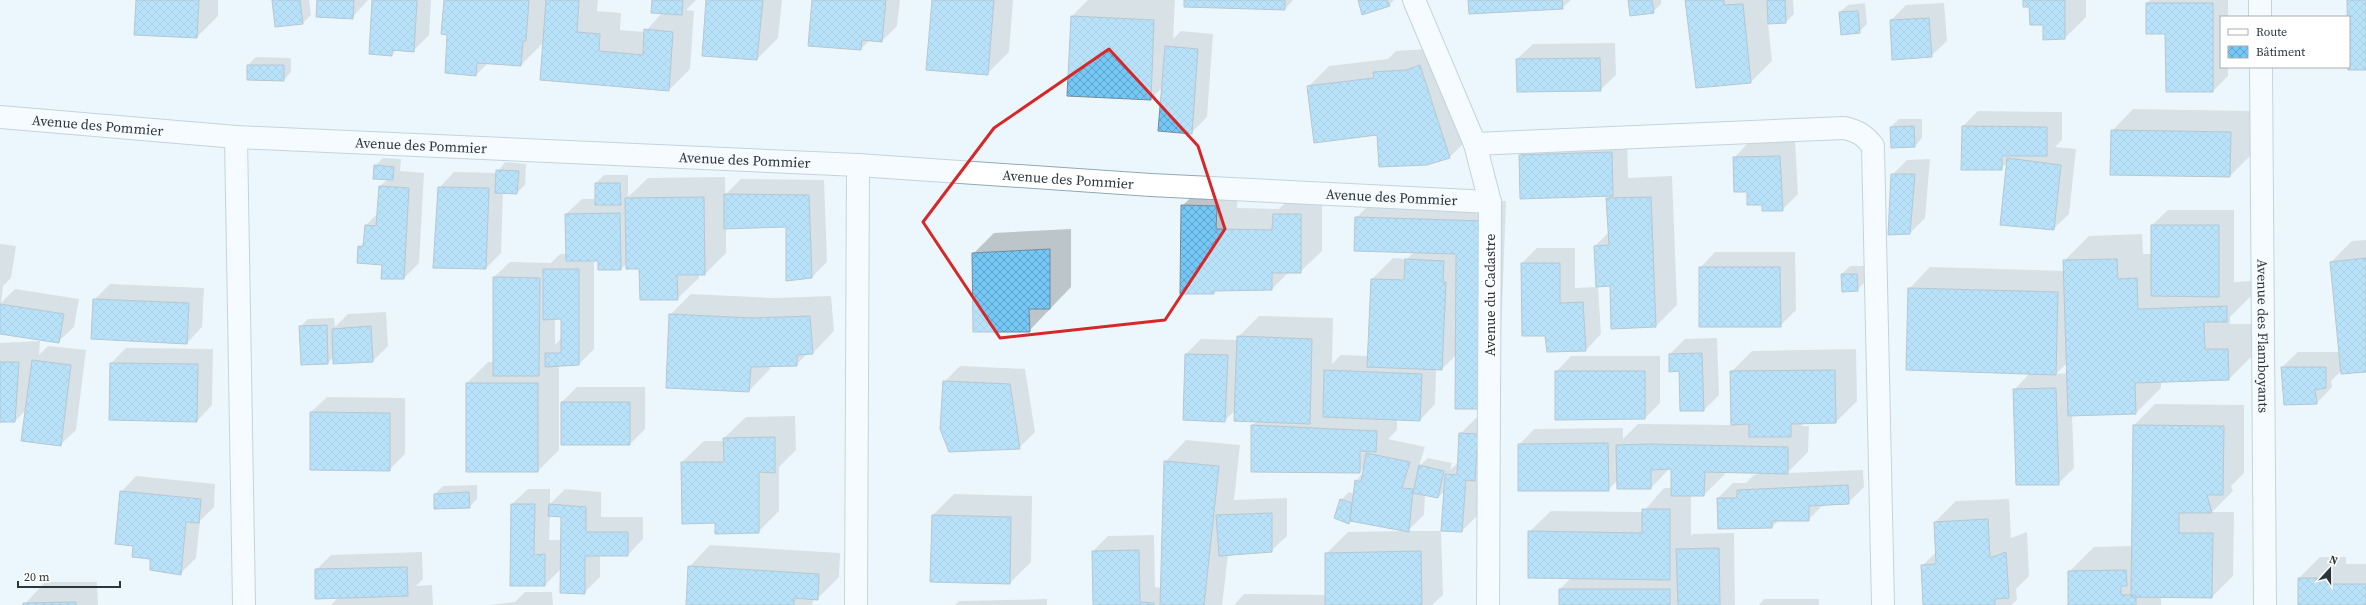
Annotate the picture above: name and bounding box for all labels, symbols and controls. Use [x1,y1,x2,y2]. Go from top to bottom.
legend [2220,16,2350,68]
text: Route [2256,24,2287,40]
text: Bâtiment [2256,44,2305,60]
street label: Avenue des Pommier [31,110,164,141]
street label: Avenue des Pommier [355,132,487,158]
street label: Avenue des Pommier [678,147,811,173]
street label: Avenue des Pommier [1002,165,1135,194]
street label: Avenue des Pommier [1325,184,1458,210]
street label: Avenue du Cadastre [1480,234,1500,356]
street label: Avenue des Flamboyants [2252,259,2274,413]
north arrow [2310,549,2350,589]
text: N [2327,552,2340,569]
scale bar [18,563,120,589]
text: 20 m [24,569,50,585]

